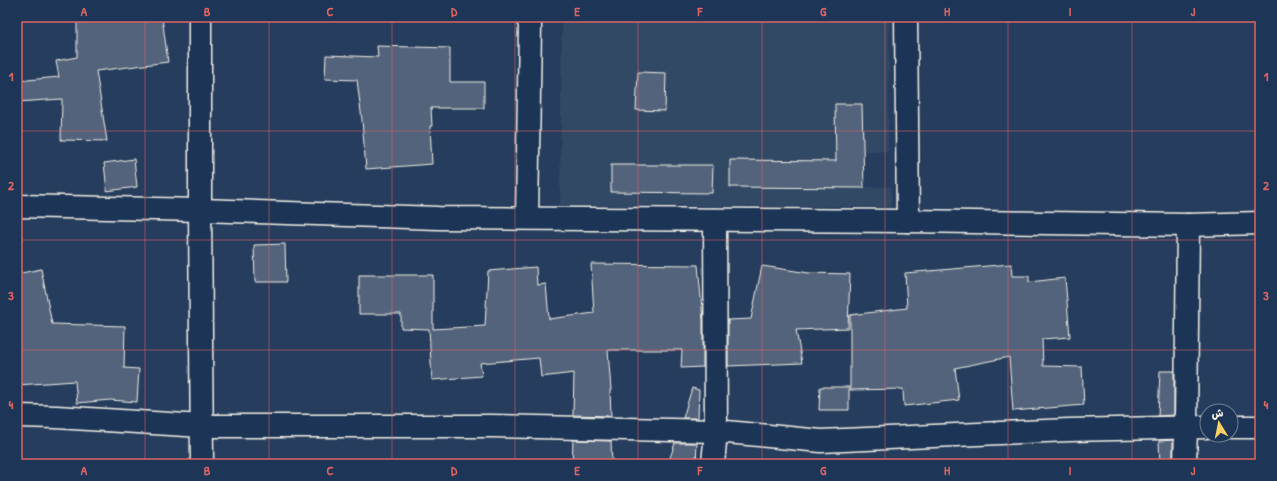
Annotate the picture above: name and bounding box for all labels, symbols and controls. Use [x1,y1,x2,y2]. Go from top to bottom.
text: A [81,2,88,20]
text: B [204,2,211,20]
text: C [326,2,334,20]
text: D [451,2,458,20]
text: E [574,2,580,20]
text: F [697,2,704,20]
text: G [820,2,827,20]
text: H [944,2,950,20]
text: I [1068,2,1072,20]
text: J [1191,2,1196,20]
text: 1 [9,67,14,85]
text: 1 [1264,67,1269,85]
text: 2 [8,176,15,194]
text: 2 [1263,176,1270,194]
text: 3 [8,286,14,304]
text: 3 [1263,286,1269,304]
text: 4 [9,395,14,413]
text: 4 [1264,395,1269,413]
north arrow [1199,403,1239,443]
text: ش [1210,405,1224,421]
text: A [81,461,88,479]
text: B [204,461,211,479]
text: C [326,461,334,479]
text: D [451,461,458,479]
text: E [574,461,580,479]
text: F [697,461,704,479]
text: G [820,461,827,479]
text: H [944,461,950,479]
text: I [1068,461,1072,479]
text: J [1191,461,1196,479]

